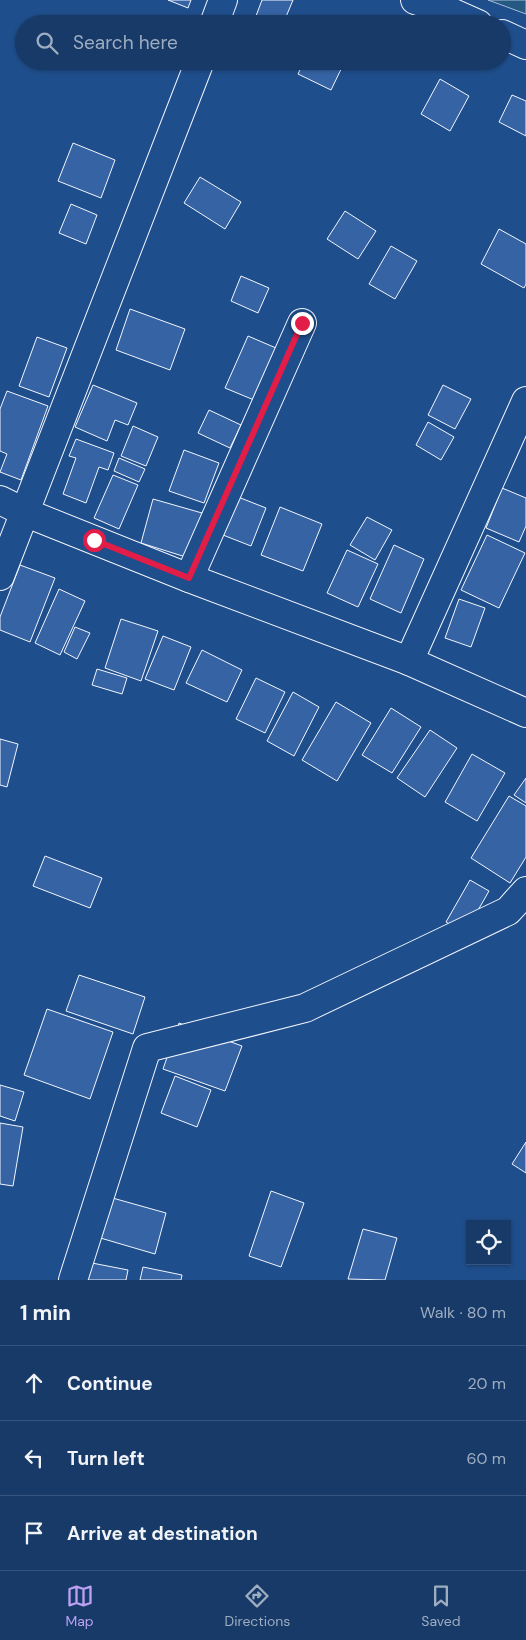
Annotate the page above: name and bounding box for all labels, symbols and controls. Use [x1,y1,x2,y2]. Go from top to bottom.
search box [15,15,511,70]
icon: search [33,29,61,57]
text: Search here [73,30,178,55]
route end [291,312,314,335]
route start [83,529,106,552]
map controls [466,1220,511,1265]
button: locate [466,1220,511,1265]
text: 1 min [20,1299,71,1327]
text: Walk · 80 m [420,1302,506,1323]
icon: ahead [20,1369,48,1397]
text: Continue [67,1371,153,1396]
text: 20 m [467,1373,506,1394]
icon: left [20,1444,48,1472]
text: Turn left [67,1446,145,1471]
text: 60 m [466,1448,506,1469]
icon: arrive [20,1519,48,1547]
text: Arrive at destination [67,1521,258,1546]
tab: Map [65,1582,94,1630]
tab: Directions [225,1582,290,1630]
tab: Saved [421,1582,461,1630]

